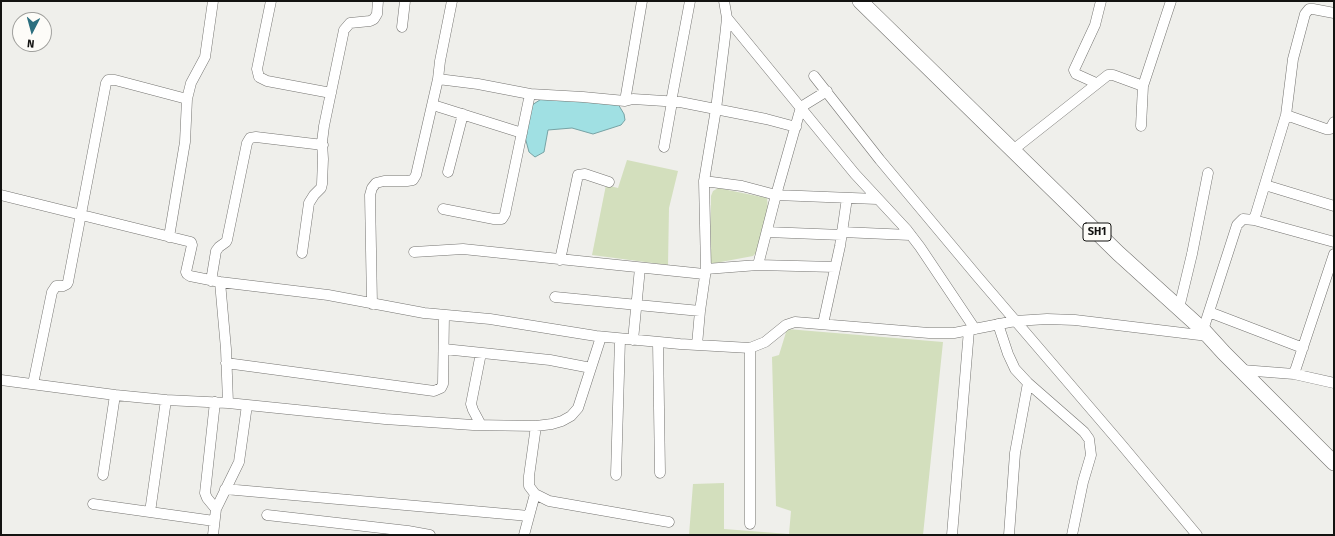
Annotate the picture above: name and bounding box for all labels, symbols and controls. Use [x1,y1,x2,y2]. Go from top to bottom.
north arrow [12,12,52,52]
text: N [26,37,35,50]
road number: SH1 [1083,223,1111,241]

